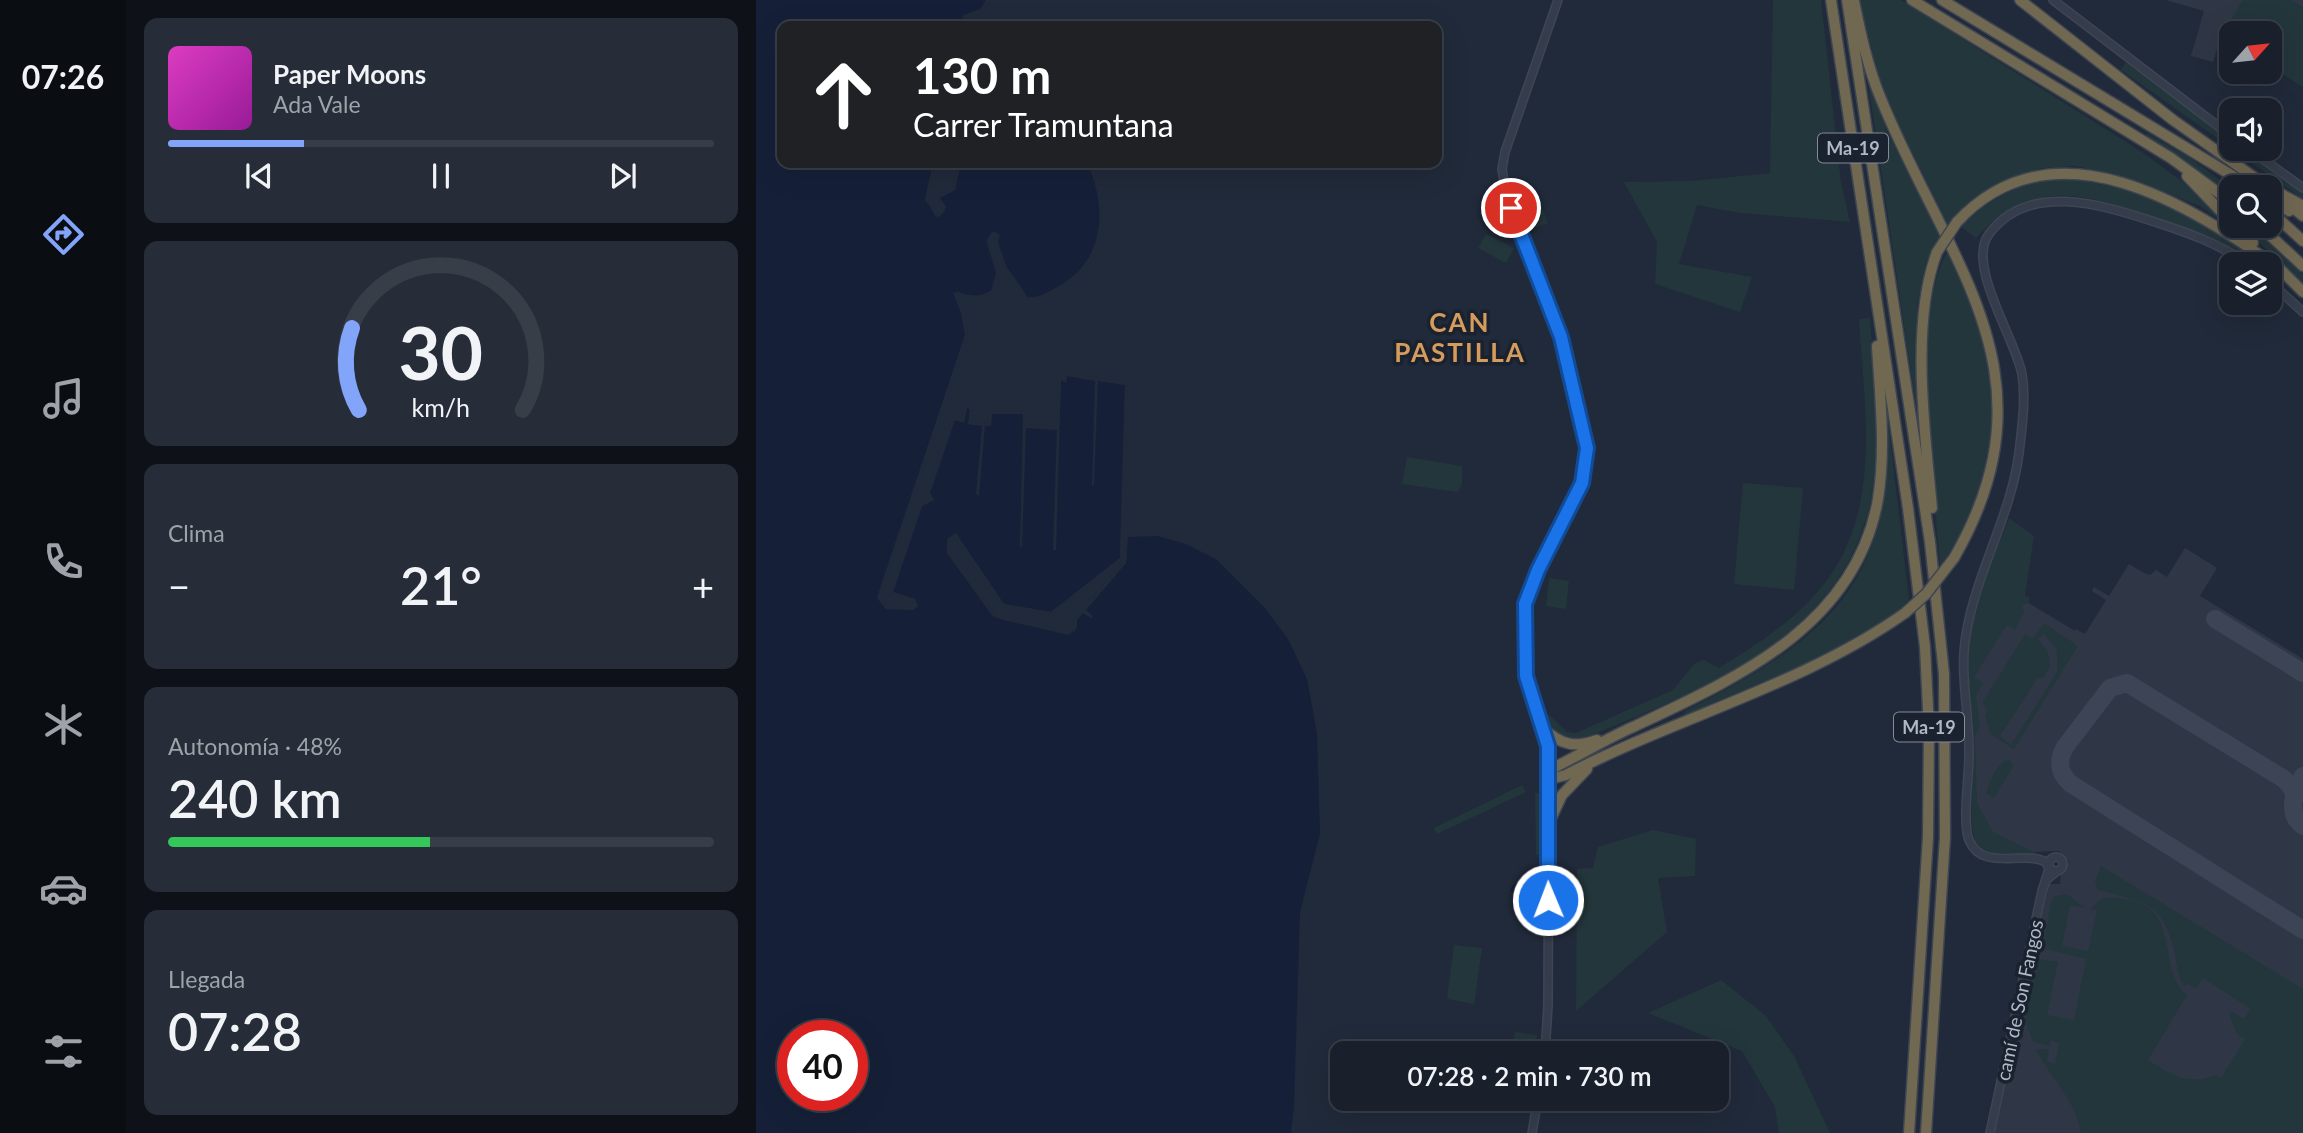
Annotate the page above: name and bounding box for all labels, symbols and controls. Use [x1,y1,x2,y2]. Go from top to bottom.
north arrow [2219,21,2282,84]
map controls [2219,21,2282,315]
text: 130 m [913,46,1051,104]
icon: ahead [798,49,889,140]
text: 07:26 [22,57,104,96]
text: Paper Moons [273,58,426,90]
text: Ada Vale [273,90,361,118]
button: sound [2219,98,2282,161]
text: Carrer Tramuntana [913,105,1174,144]
road number: Ma-19 [1818,134,1888,162]
icon: previous [240,157,278,195]
icon: pause [422,157,460,195]
icon: next [604,157,642,195]
button: search [2219,175,2282,238]
pin [1481,178,1541,238]
icon: arrive [1492,189,1530,227]
icon: directions [39,210,88,259]
button: layers [2219,252,2282,315]
district label: CAN PASTILLA [1394,306,1526,368]
text: 30 [399,308,483,396]
icon: music [39,374,88,423]
text: km/h [412,391,470,421]
text: Clima [168,519,225,547]
icon: phone [39,537,88,586]
text: 21° [400,554,482,616]
text: − [168,563,190,609]
text: + [692,563,714,609]
icon: climate [39,700,88,749]
road number: Ma-19 [1894,712,1964,742]
text: Autonomía · 48% [168,732,342,760]
text: 240 km [168,767,342,829]
position arrow [1511,863,1585,937]
icon: car [39,864,88,913]
street label: camí de Son Fangos [1991,918,2047,1082]
text: Llegada [168,965,245,993]
text: 07:28 [168,1000,302,1062]
speed limit sign: 40 [777,1020,868,1111]
icon: filters [39,1027,88,1076]
text: 07:28 · 2 min · 730 m [1407,1060,1652,1092]

